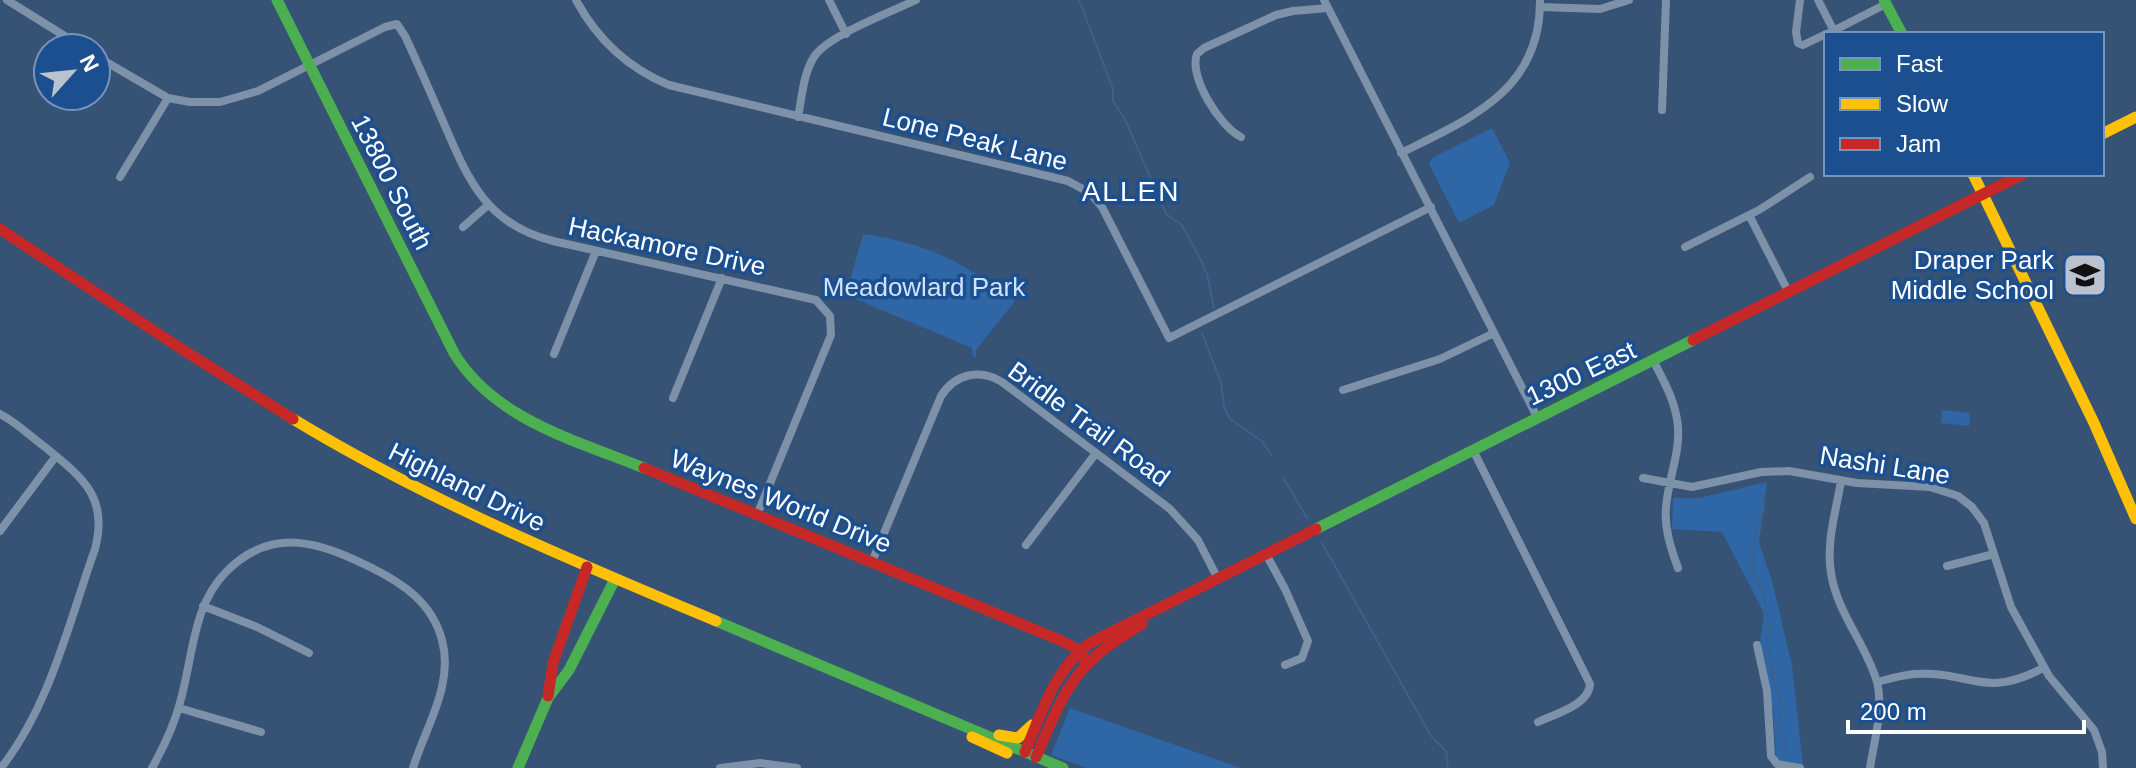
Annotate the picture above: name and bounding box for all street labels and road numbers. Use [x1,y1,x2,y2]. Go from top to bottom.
street label: Lone Peak Lane [879,102,1071,176]
street label: 13800 South [345,109,439,255]
street label: Hackamore Drive [566,210,768,282]
street label: 1300 East [1522,334,1641,411]
street label: Bridle Trail Road [1002,355,1176,493]
street label: Highland Drive [384,436,550,538]
street label: Nashi Lane [1818,440,1952,490]
street label: Waynes World Drive [666,443,896,559]

